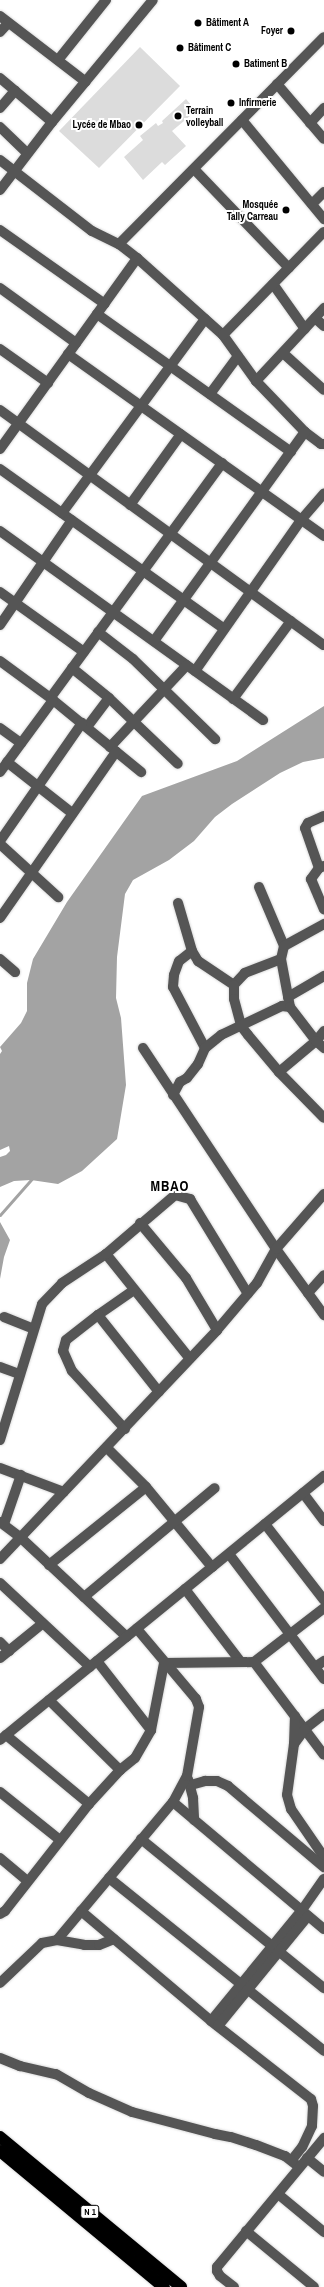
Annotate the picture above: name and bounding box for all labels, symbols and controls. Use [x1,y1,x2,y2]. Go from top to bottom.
place label: Bâtiment A [206,17,249,29]
marker: Bâtiment A [193,18,203,28]
place label: Foyer [261,25,283,37]
marker: Foyer [286,26,296,36]
place label: Bâtiment C [188,42,231,54]
marker: Bâtiment C [175,43,185,53]
place label: Batiment B [244,58,287,70]
marker: Batiment B [231,59,241,69]
place label: Infirmerie [239,97,276,109]
marker: Infirmerie [226,98,236,108]
place label: Terrain volleyball [186,104,223,128]
marker: Terrain volleyball [173,111,183,121]
place label: Lycée de Mbao [73,119,131,131]
marker: Lycée de Mbao [134,120,144,130]
place label: Mosquée Tally Carreau [227,198,278,222]
marker: Mosquée Tally Carreau [281,205,291,215]
district label: MBAO [150,1178,190,1194]
road number: N 1 [80,2205,100,2219]

